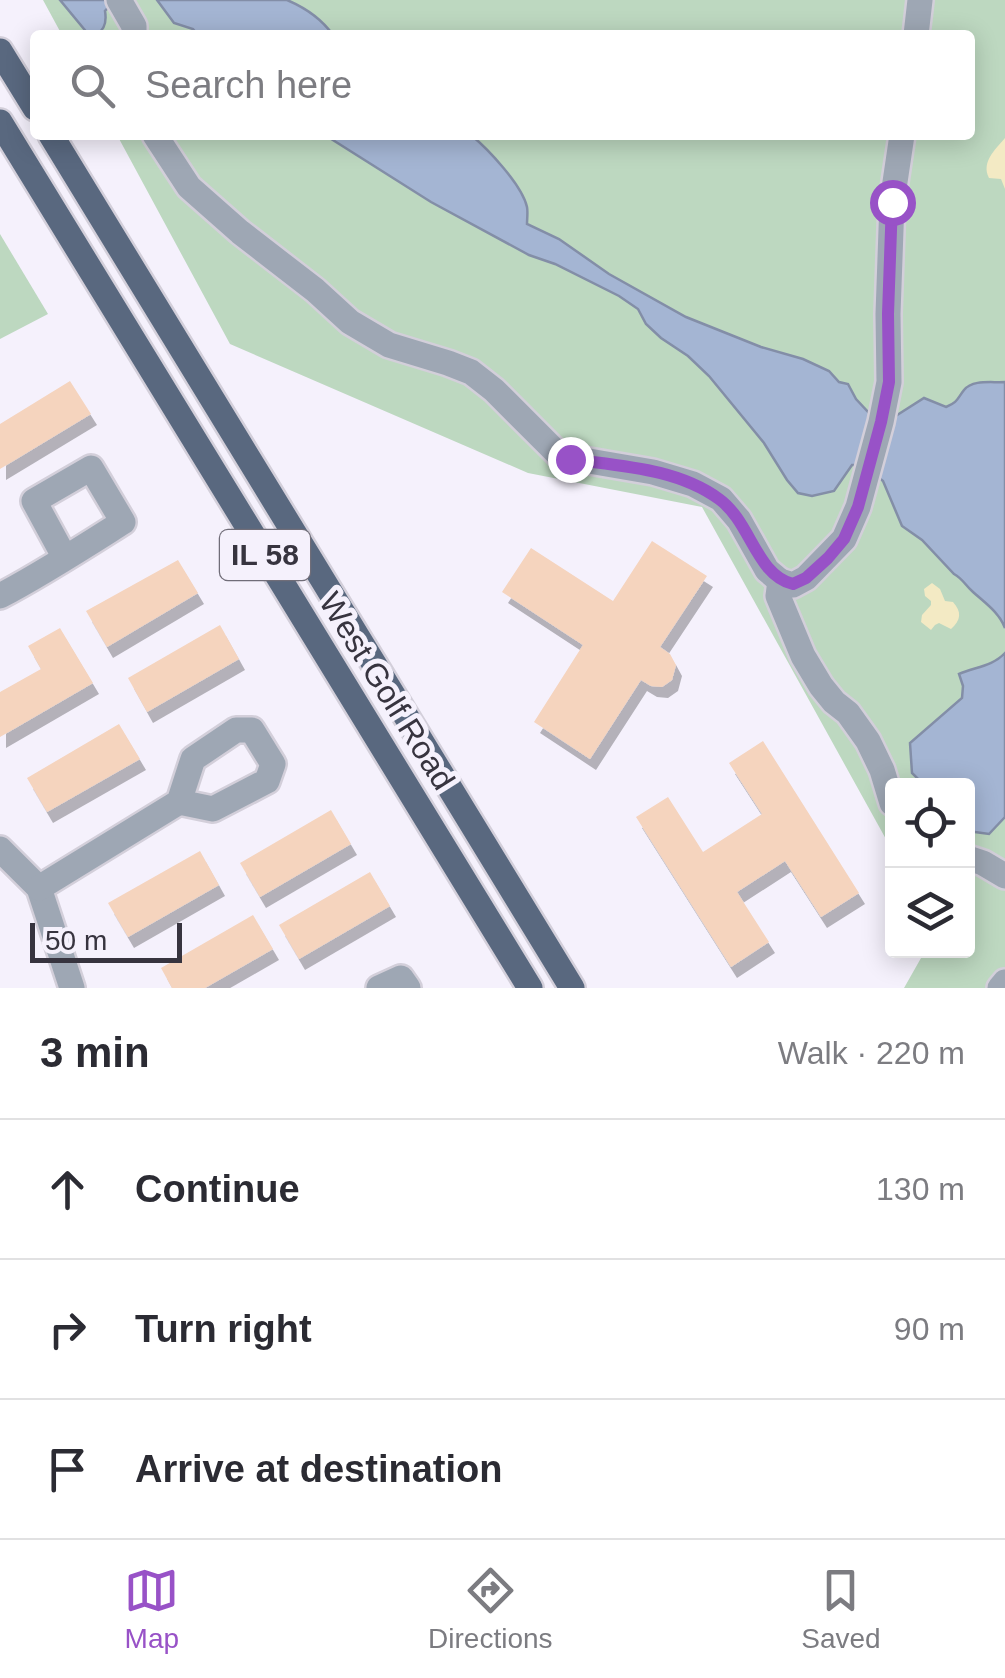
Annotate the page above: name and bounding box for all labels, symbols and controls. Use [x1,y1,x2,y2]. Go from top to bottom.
search box [30,30,975,140]
icon: search [65,58,120,113]
text: Search here [145,64,352,106]
route start [870,180,916,226]
route end [548,437,594,483]
road number: IL 58 [220,530,310,580]
street label: West Golf Road [312,586,462,796]
map controls [885,778,975,958]
button: locate [885,778,975,868]
button: layers [885,868,975,958]
scale bar [30,918,182,963]
text: 50 m [45,925,107,956]
text: 3 min [40,1029,150,1076]
text: Walk · 220 m [778,1035,965,1071]
icon: ahead [40,1162,95,1217]
text: Continue [135,1168,300,1210]
text: 130 m [876,1171,965,1207]
icon: right [40,1302,95,1357]
text: Turn right [135,1308,312,1350]
text: 90 m [894,1311,965,1347]
icon: arrive [40,1442,95,1497]
text: Arrive at destination [135,1448,502,1490]
tab: Map [124,1563,179,1655]
tab: Directions [428,1563,553,1655]
tab: Saved [801,1563,881,1655]

